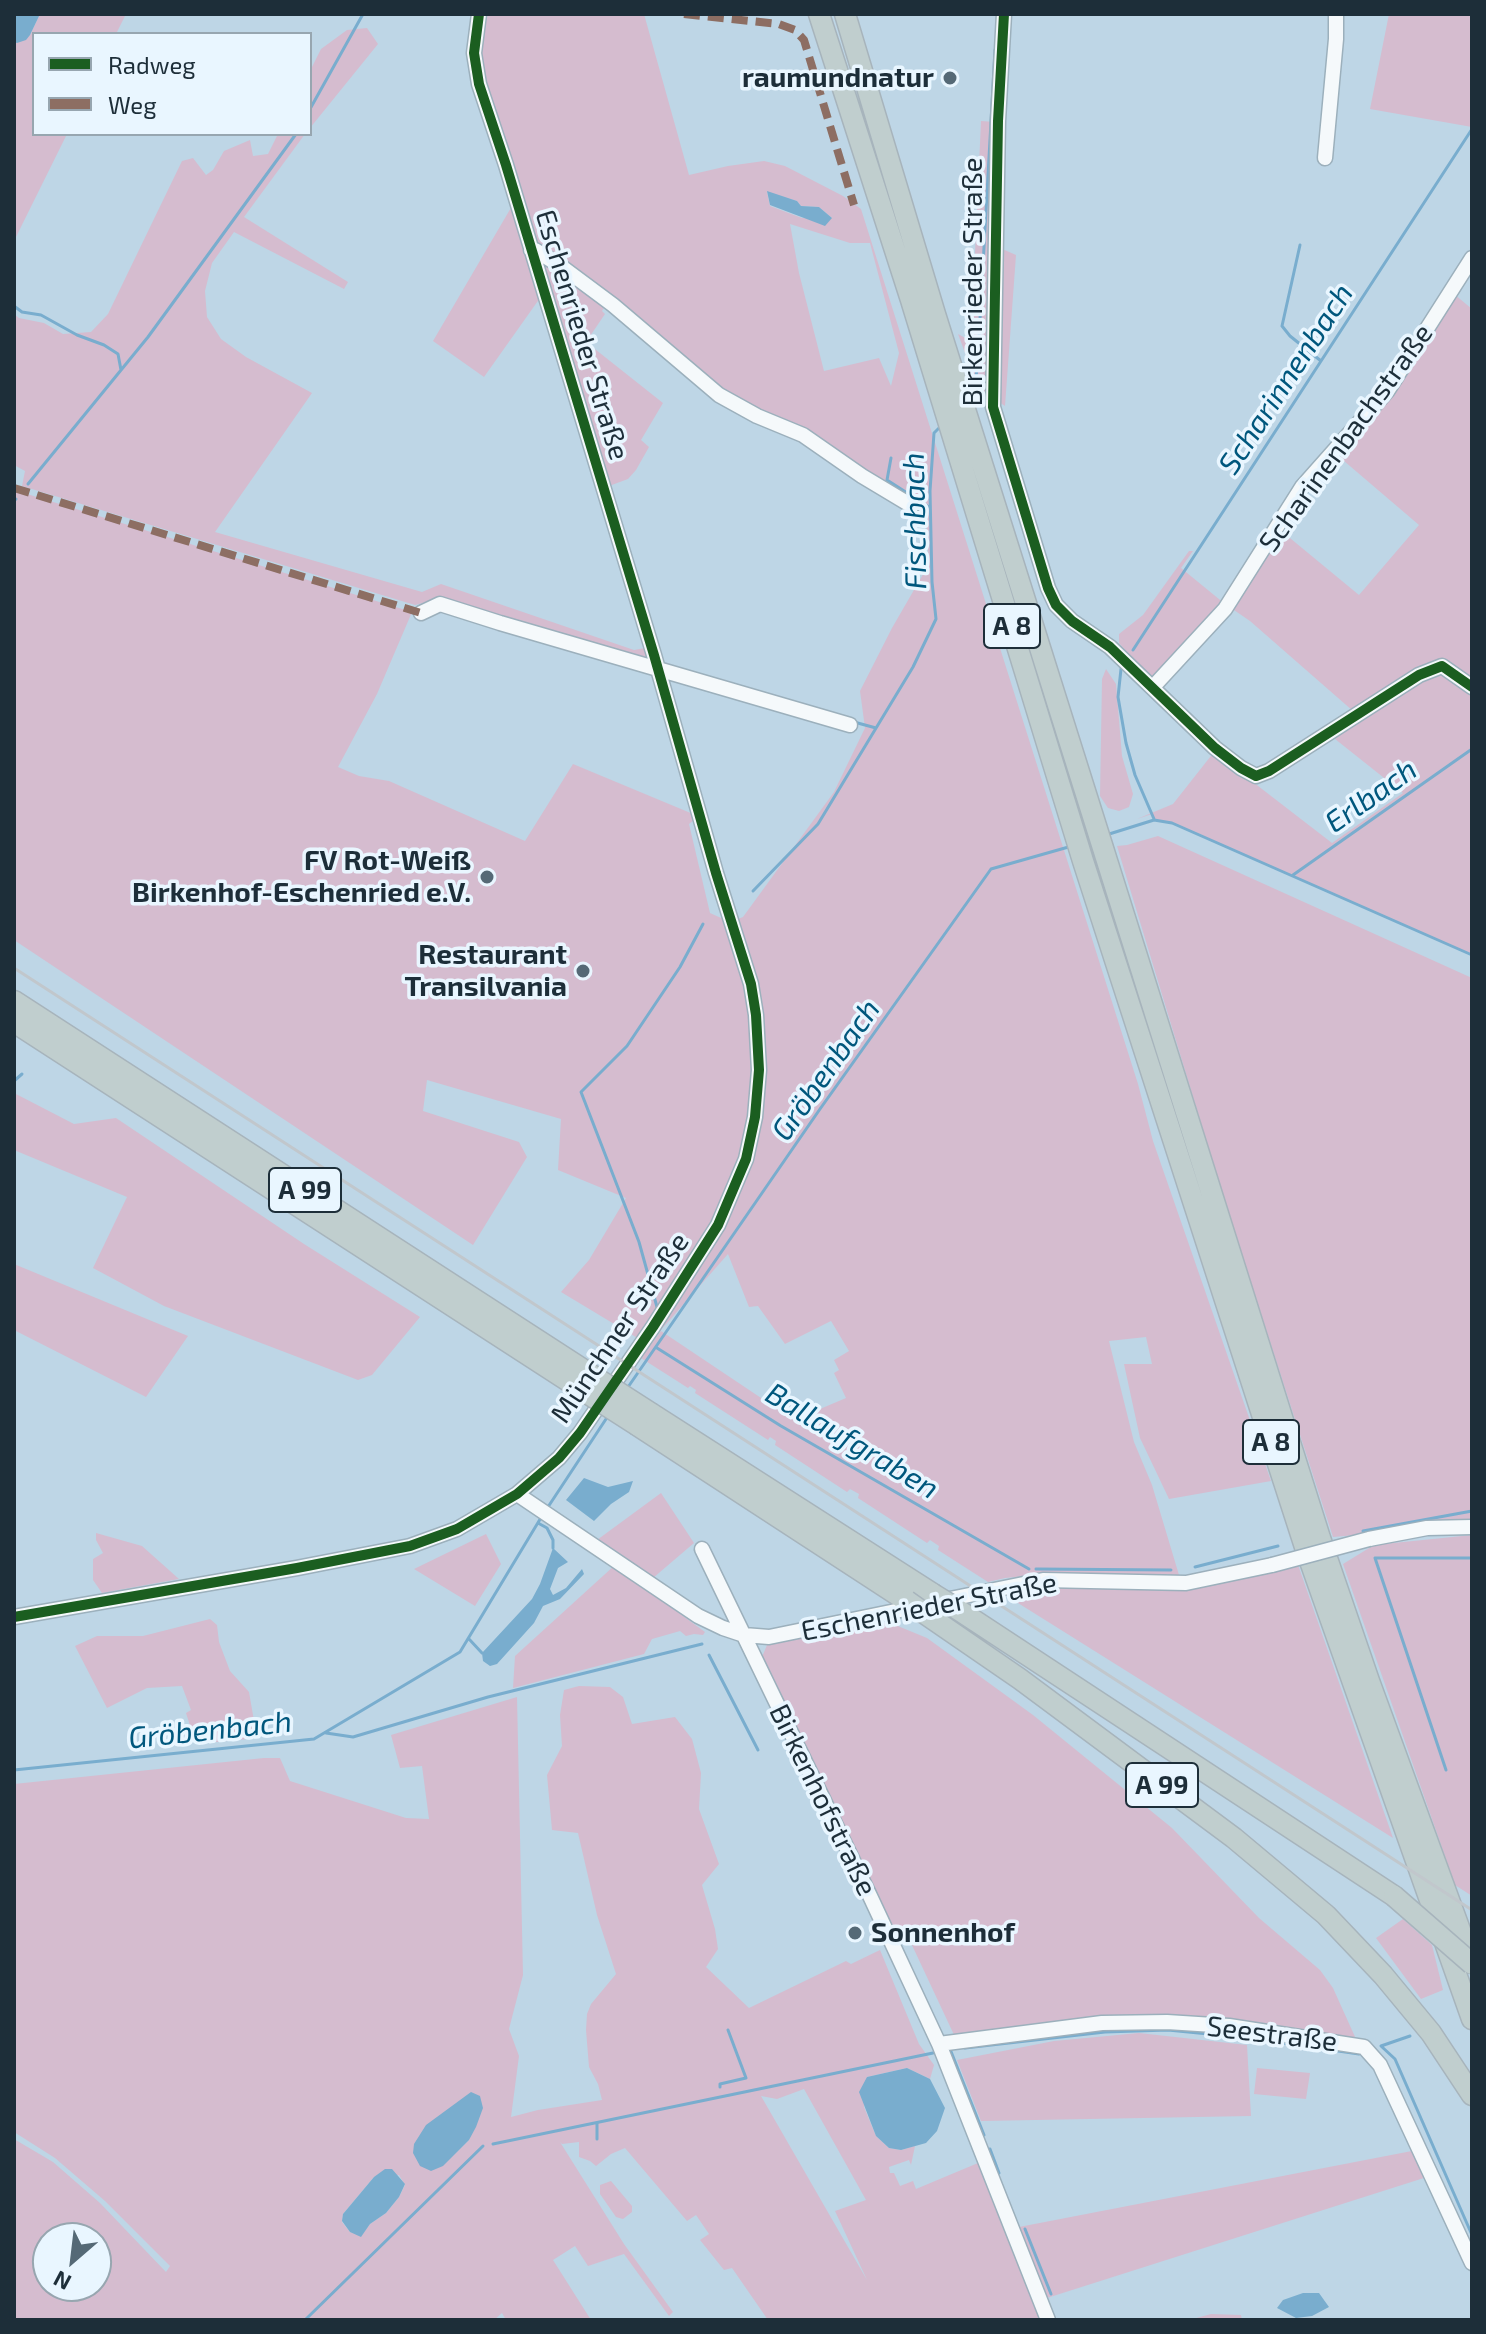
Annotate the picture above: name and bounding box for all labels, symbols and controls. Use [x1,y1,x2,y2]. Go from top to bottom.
legend [32,32,312,136]
text: Radweg [108,50,196,79]
place label: raumundnatur [742,61,934,95]
marker: raumundnatur [941,69,959,87]
text: Weg [108,90,157,119]
street label: Birkenrieder Straße [956,157,990,407]
street label: Eschenrieder Straße [528,206,636,464]
water label: Scharinnenbach [1211,277,1361,481]
street label: Scharinenbachstraße [1252,317,1440,559]
water label: Fischbach [896,452,934,590]
road number: A 8 [984,604,1040,648]
water label: Erlbach [1318,752,1424,840]
place label: FV Rot-Weiß Birkenhof-Eschenried e.V. [132,844,471,910]
marker: FV Rot-Weiß Birkenhof-Eschenried e.V. [478,868,496,886]
place label: Restaurant Transilvania [404,938,567,1004]
marker: Restaurant Transilvania [574,962,592,980]
water label: Gröbenbach [764,992,888,1148]
road number: A 99 [269,1168,341,1212]
street label: Münchner Straße [544,1226,696,1430]
water label: Ballaufgraben [759,1375,945,1507]
road number: A 8 [1243,1420,1299,1464]
street label: Eschenrieder Straße [798,1566,1060,1648]
street label: Birkenhofstraße [762,1699,884,1901]
water label: Gröbenbach [126,1704,294,1756]
road number: A 99 [1126,1763,1198,1807]
place label: Sonnenhof [871,1916,1015,1950]
marker: Sonnenhof [846,1924,864,1942]
street label: Seestraße [1205,2009,1339,2059]
north arrow [32,2222,112,2302]
text: N [49,2266,75,2297]

